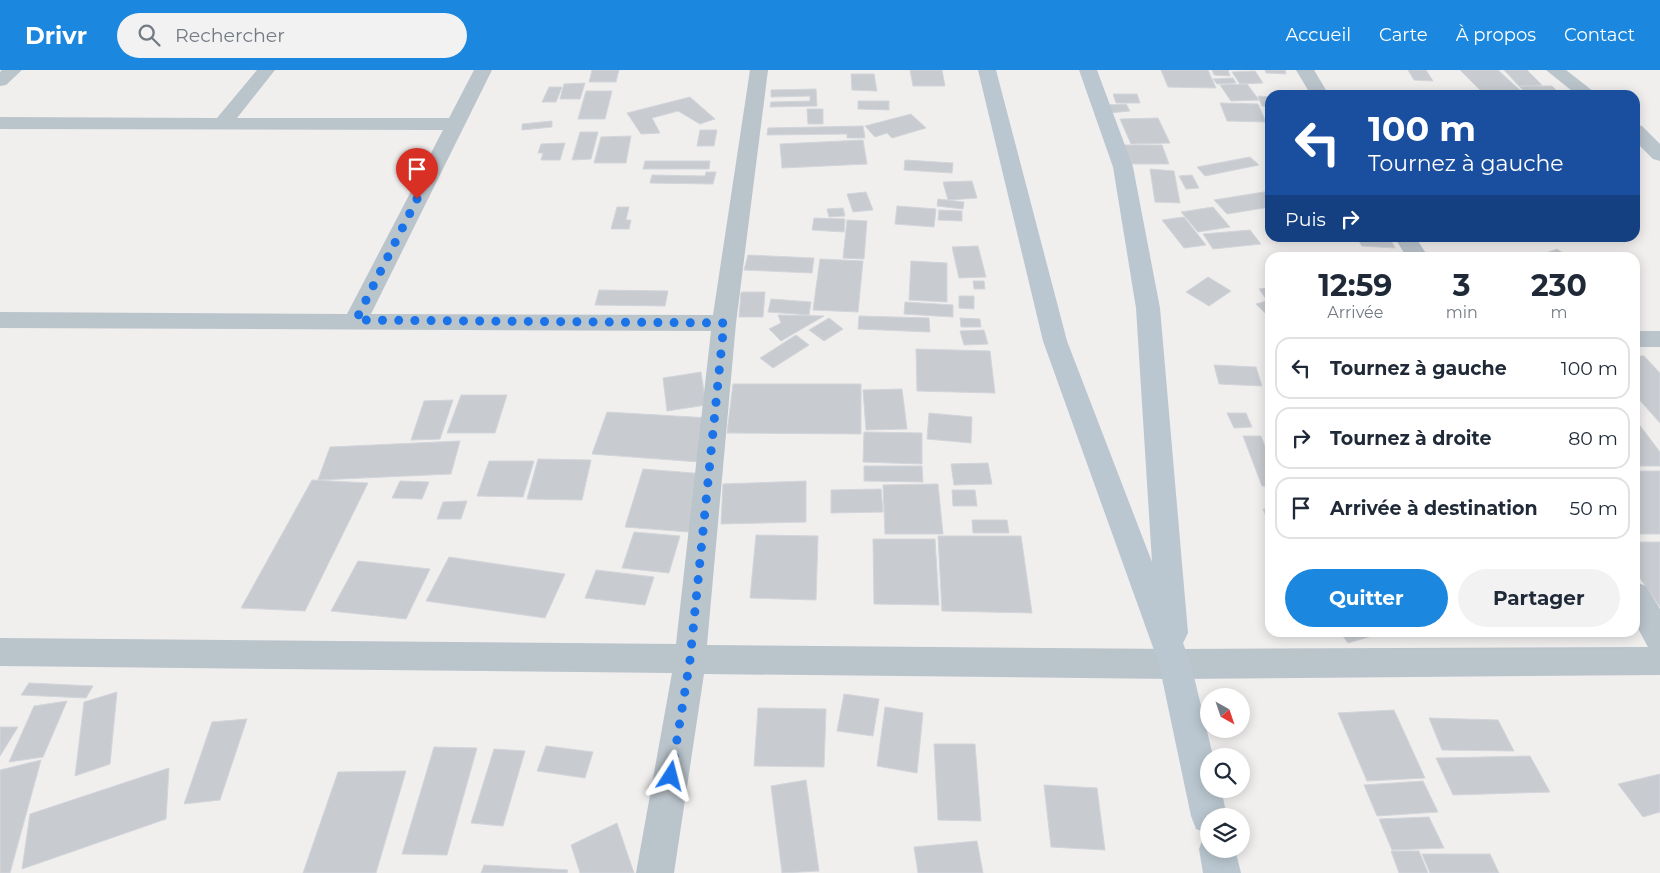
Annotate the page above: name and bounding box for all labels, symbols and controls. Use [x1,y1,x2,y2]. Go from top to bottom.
search box [117,13,467,58]
text: Drivr [25,21,87,50]
icon: search [135,21,163,49]
text: Rechercher [175,24,285,47]
text: Accueil [1286,24,1351,46]
text: Carte [1379,24,1428,46]
text: À propos [1456,24,1536,46]
text: Contact [1564,24,1635,46]
text: 100 m [1368,107,1476,150]
icon: left [1285,110,1350,175]
pin [396,148,438,199]
text: Tournez à gauche [1368,150,1564,177]
icon: arrive [403,155,431,183]
icon: right [1336,205,1364,233]
text: Puis [1285,208,1326,231]
text: 12:59 [1318,267,1392,304]
text: 3 [1453,267,1471,304]
text: 230 [1531,267,1587,304]
text: Arrivée [1327,303,1383,322]
text: min [1446,303,1478,322]
text: m [1550,303,1567,322]
icon: left [1287,354,1315,382]
text: Tournez à gauche [1330,357,1507,380]
text: 100 m [1561,357,1618,380]
icon: right [1287,424,1315,452]
text: Tournez à droite [1330,427,1491,450]
text: 80 m [1568,427,1618,450]
icon: arrive [1287,494,1315,522]
text: Arrivée à destination [1330,497,1538,520]
text: 50 m [1570,497,1618,520]
button: Quitter [1285,569,1448,627]
button: Partager [1458,569,1620,627]
north arrow [1200,688,1250,738]
map controls [1200,688,1250,858]
button: search [1200,748,1250,798]
position arrow [644,749,696,801]
button: layers [1200,808,1250,858]

